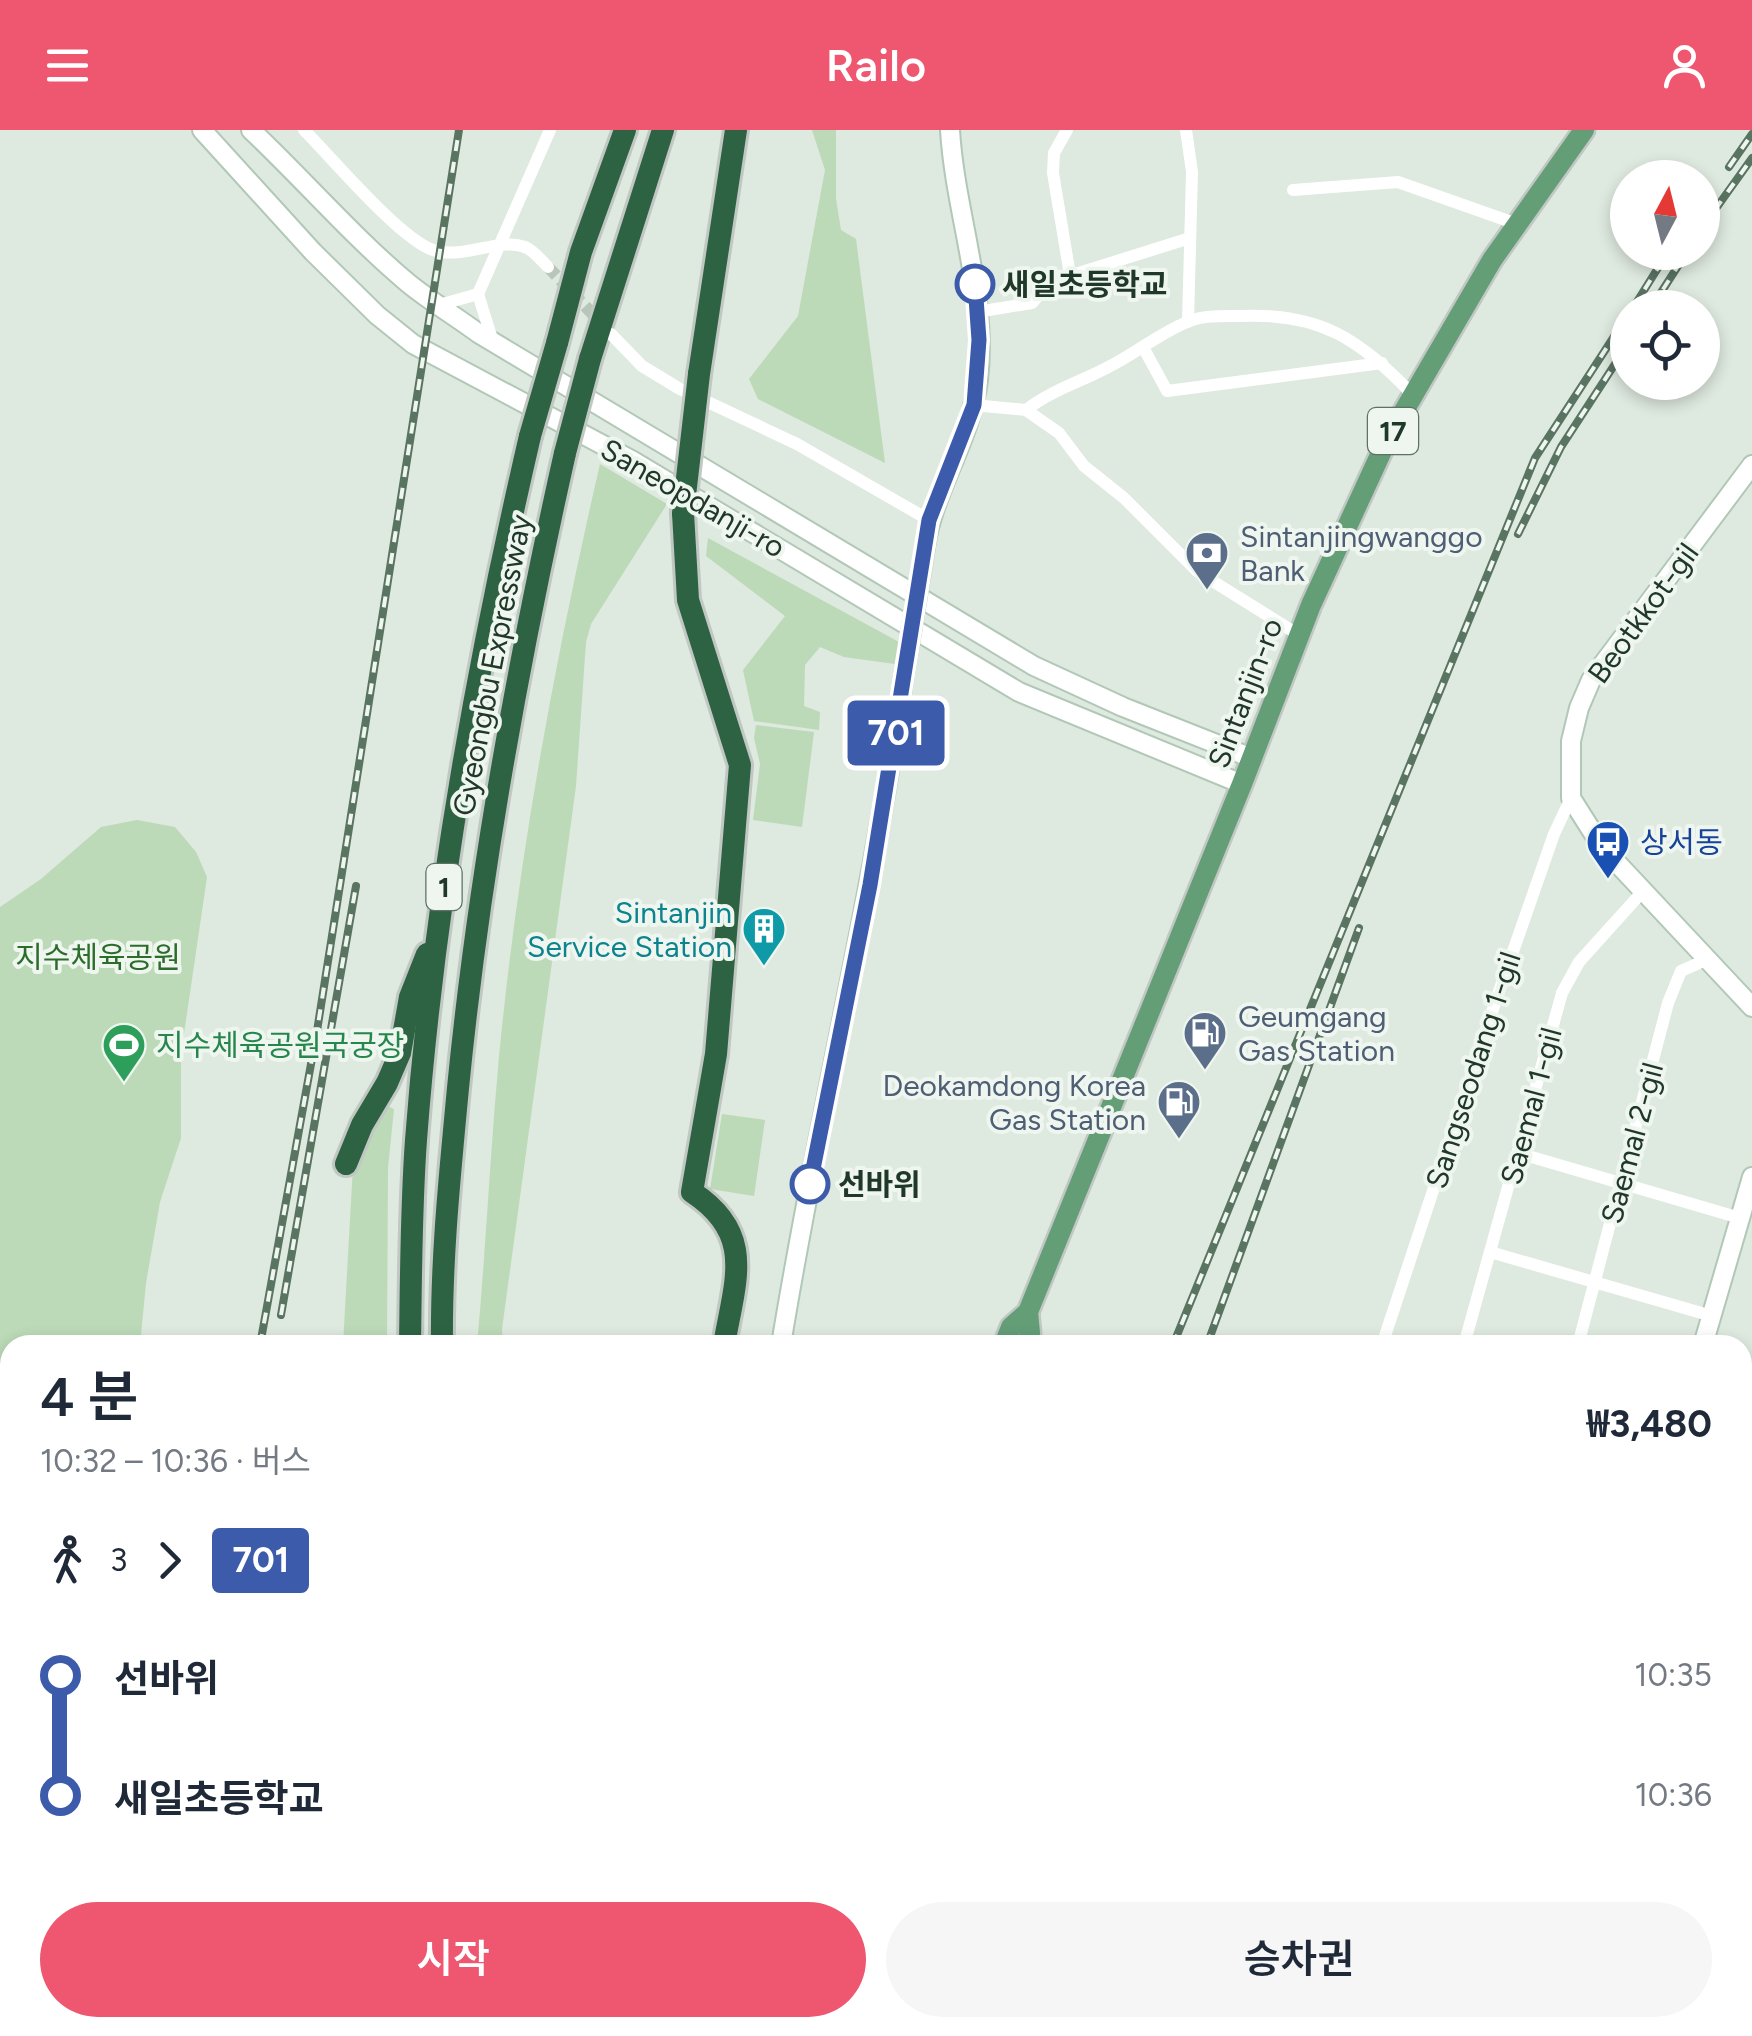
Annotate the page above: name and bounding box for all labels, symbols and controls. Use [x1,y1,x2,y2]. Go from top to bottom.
icon: menu [40,38,95,93]
text: Railo [826,38,926,92]
icon: person [1657,38,1712,93]
north arrow [1610,160,1720,270]
map controls [1610,160,1720,400]
marker: 새일초등학교 [956,265,994,303]
place label: 새일초등학교 [1002,266,1168,303]
button: locate [1610,290,1720,400]
road number: 17 [1368,408,1418,454]
street label: Saneopdanji-ro [594,430,792,566]
street label: Gyeongbu Expressway [445,511,539,819]
place label: Sintanjingwanggo Bank [1240,518,1483,589]
bank icon: Sintanjingwanggo Bank [1184,530,1230,591]
street label: Beotkkot-gil [1580,536,1706,690]
street label: Sintanjin-ro [1200,613,1290,773]
line badge: 701 [838,700,954,766]
text: 701 [868,712,924,754]
bus stop icon: 상서동 [1585,819,1631,880]
place label: 상서동 [1640,824,1723,861]
road number: 1 [426,864,462,910]
place label: Sintanjin Service Station [527,894,732,965]
building icon: Sintanjin Service Station [741,906,787,967]
park label: 지수체육공원 [15,939,181,976]
street label: Sangseodang 1-gil [1417,947,1529,1193]
place label: Geumgang Gas Station [1238,998,1395,1069]
fuel station icon: Geumgang Gas Station [1182,1010,1228,1071]
sports icon: 지수체육공원국궁장 [101,1022,147,1083]
street label: Saemal 1-gil [1492,1023,1570,1189]
place label: 지수체육공원국궁장 [156,1027,404,1064]
street label: Saemal 2-gil [1593,1058,1671,1228]
place label: Deokamdong Korea Gas Station [883,1067,1146,1138]
fuel station icon: Deokamdong Korea Gas Station [1156,1079,1202,1140]
marker: 선바위 [791,1165,829,1203]
place label: 선바위 [838,1166,921,1203]
text: 4 분 [40,1364,138,1430]
text: ₩3,480 [1587,1401,1712,1447]
text: 10:32 – 10:36 · 버스 [40,1442,311,1480]
icon: walk [40,1533,95,1588]
icon: forward [142,1533,197,1588]
text: 701 [232,1539,289,1581]
text: 3 [110,1541,127,1579]
text: 선바위 [114,1656,219,1702]
text: 10:35 [1634,1656,1712,1694]
text: 새일초등학교 [114,1776,324,1822]
text: 10:36 [1635,1776,1712,1814]
button: 시작 [40,1902,866,2017]
button: 승차권 [886,1902,1712,2017]

